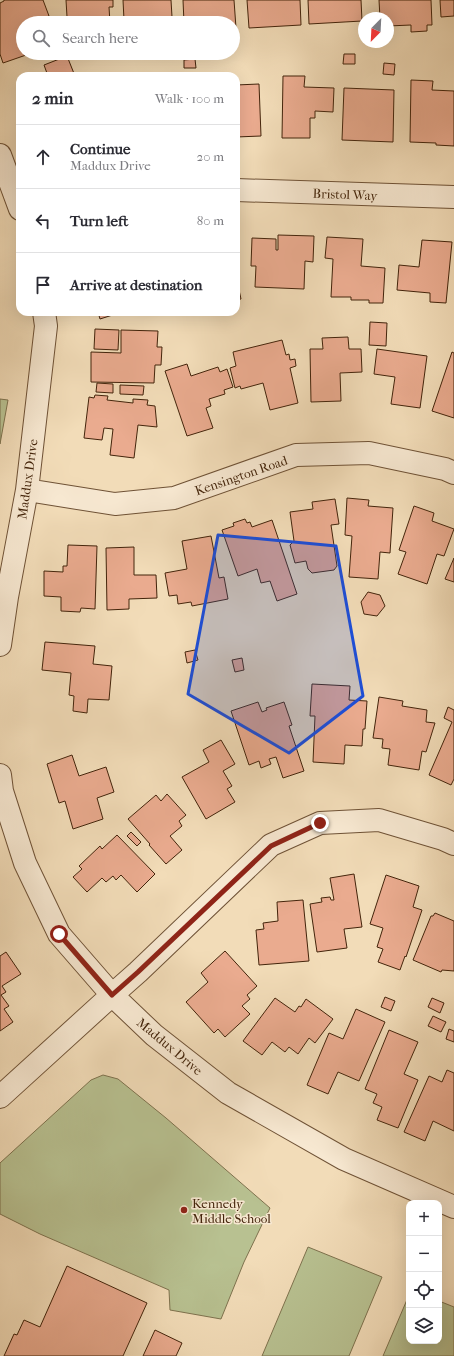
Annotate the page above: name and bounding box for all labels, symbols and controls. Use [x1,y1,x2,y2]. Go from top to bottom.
north arrow [358,12,394,48]
search box [16,16,240,60]
icon: search [30,27,52,49]
text: Search here [62,29,138,47]
text: 2 min [32,88,73,108]
text: Walk · 100 m [155,91,224,106]
text: Continue [70,140,130,158]
icon: ahead [32,146,54,168]
text: 20 m [197,149,224,164]
text: Maddux Drive [70,158,151,173]
street label: Bristol Way [312,186,379,203]
icon: left [32,210,54,232]
text: Turn left [70,212,128,230]
text: 80 m [197,213,224,228]
icon: arrive [32,274,54,296]
text: Arrive at destination [70,276,202,294]
street label: Maddux Drive [14,438,41,520]
street label: Kensington Road [193,452,290,498]
route end [311,814,329,832]
route start [50,925,68,943]
street label: Maddux Drive [134,1015,206,1078]
place label: Kennedy Middle School [192,1196,271,1226]
map controls [406,1200,442,1344]
button: + [406,1200,442,1236]
marker: Kennedy Middle School [179,1205,189,1215]
button: − [406,1236,442,1272]
button: locate [406,1272,442,1308]
button: layers [406,1308,442,1344]

